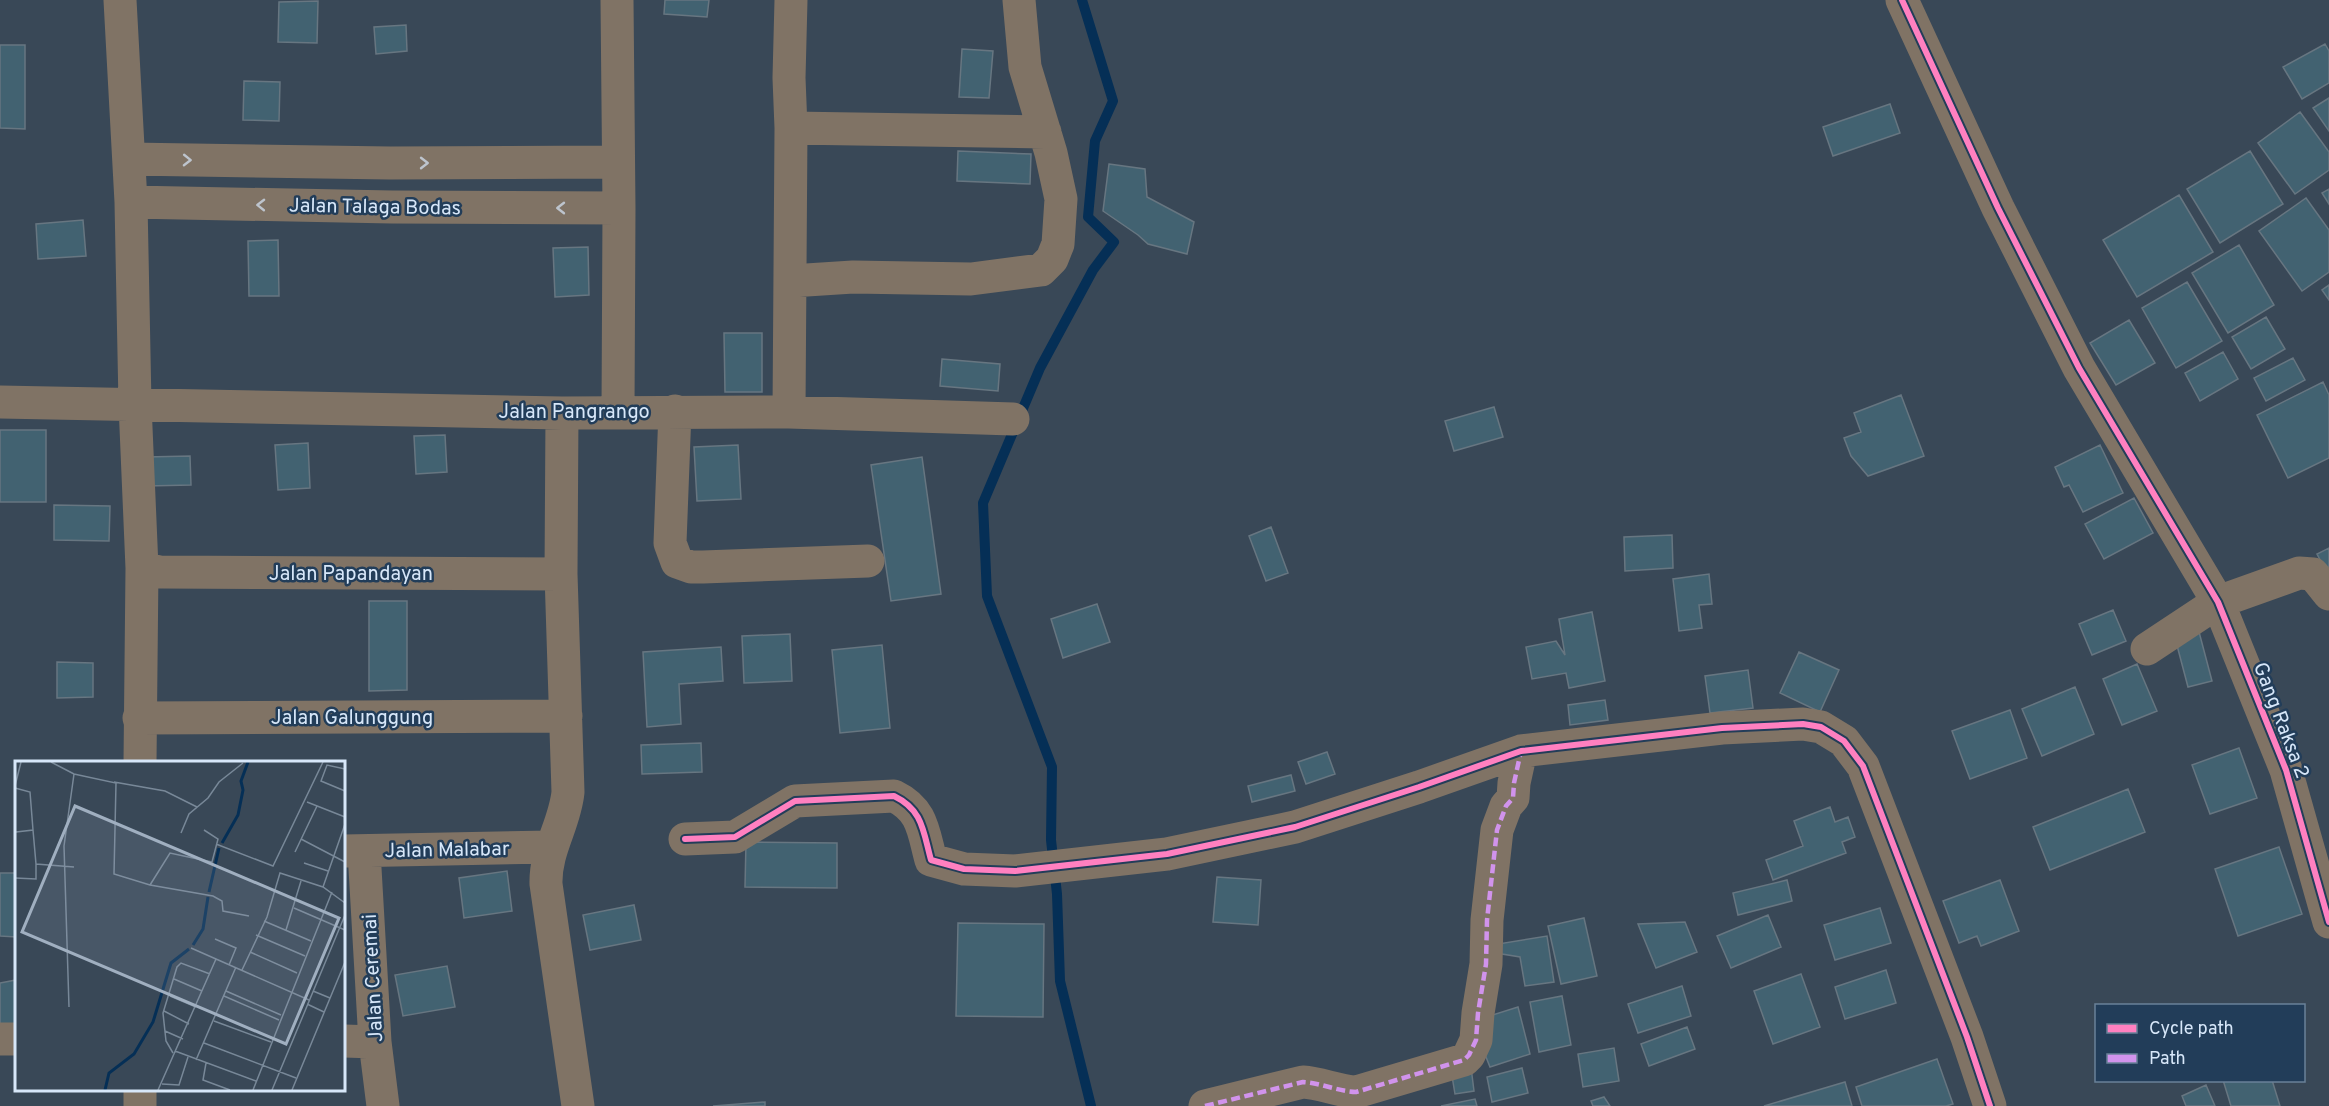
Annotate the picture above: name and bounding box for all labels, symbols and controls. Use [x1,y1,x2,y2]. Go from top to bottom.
one-way arrow [183,153,192,166]
one-way arrow [420,157,429,169]
street label: Jalan Talaga Bodas [289,193,461,222]
one-way arrow [256,198,265,211]
one-way arrow [556,201,565,214]
street label: Jalan Pangrango [498,400,650,426]
street label: Jalan Papandayan [269,562,433,588]
street label: Gang Raksa 2 [2246,659,2314,783]
street label: Jalan Galunggung [271,706,433,732]
inset map [15,761,345,1091]
street label: Jalan Malabar [384,837,510,865]
street label: Jalan Ceremai [358,913,390,1043]
legend [2095,1004,2305,1082]
text: Cycle path [2149,1018,2234,1041]
text: Path [2149,1048,2186,1071]

